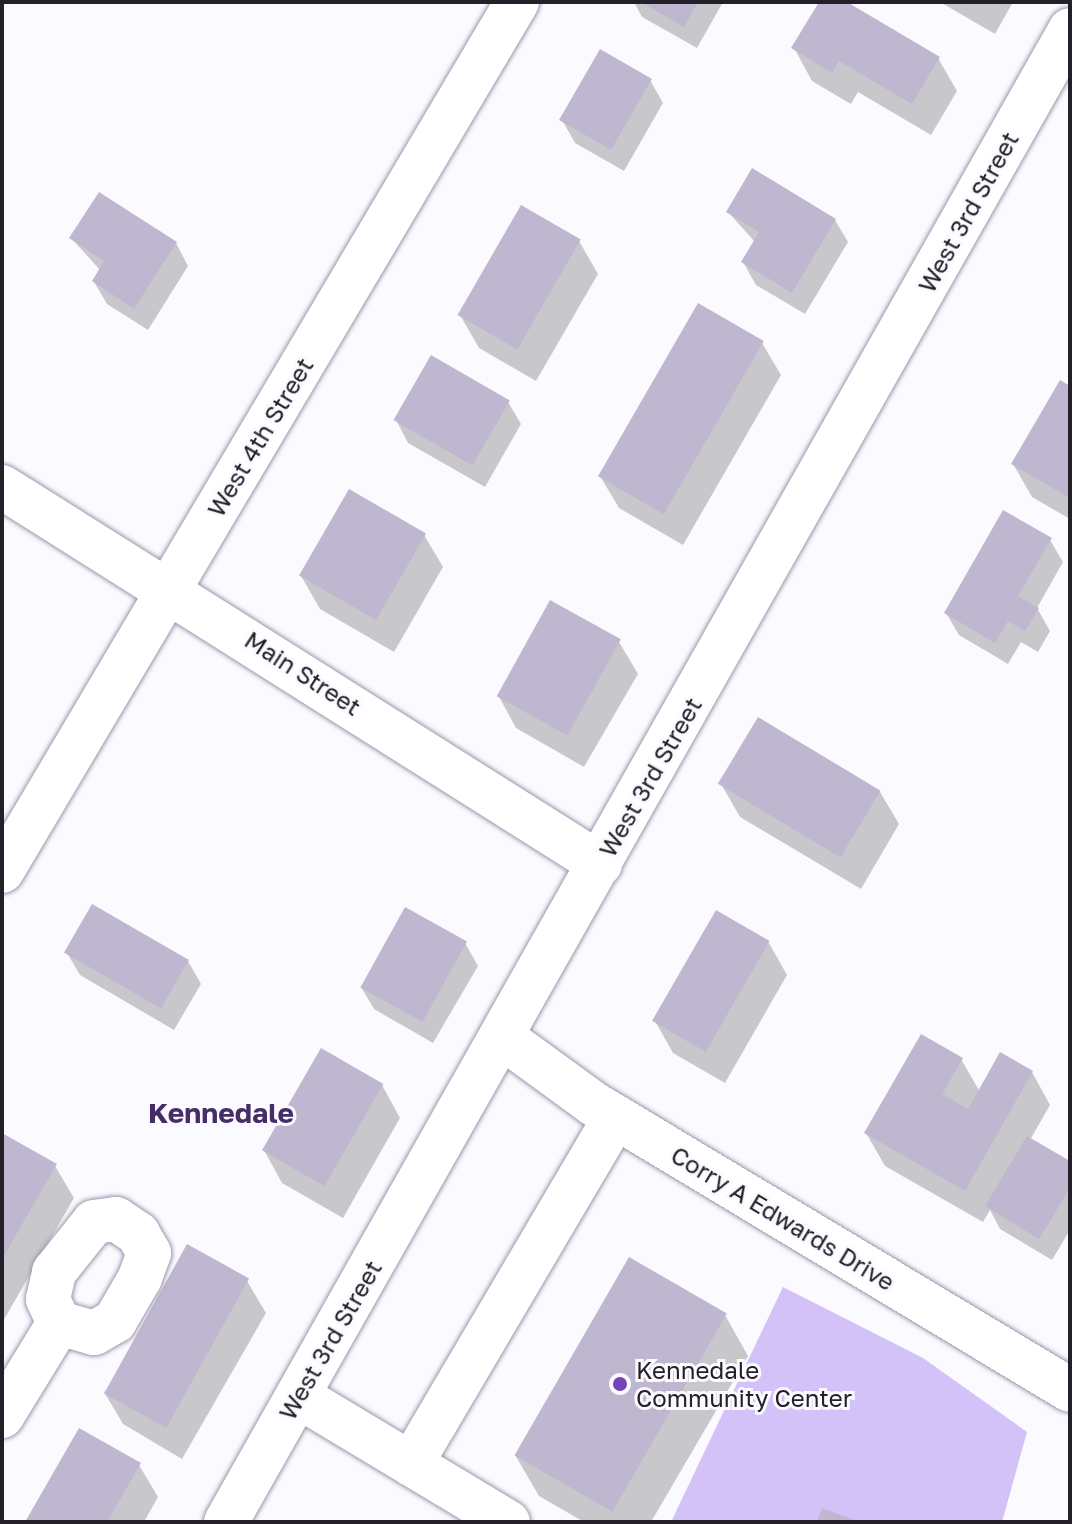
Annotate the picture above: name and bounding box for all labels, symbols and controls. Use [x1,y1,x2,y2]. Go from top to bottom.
street label: West 3rd Street [912,127,1024,297]
street label: West 4th Street [201,352,319,522]
street label: Main Street [240,625,366,721]
street label: West 3rd Street [593,692,707,862]
district label: Kennedale [148,1096,294,1130]
street label: Corry A Edwards Drive [666,1140,900,1296]
street label: West 3rd Street [273,1255,387,1425]
place label: Kennedale Community Center [636,1356,852,1412]
marker: Kennedale Community Center [611,1375,629,1393]

